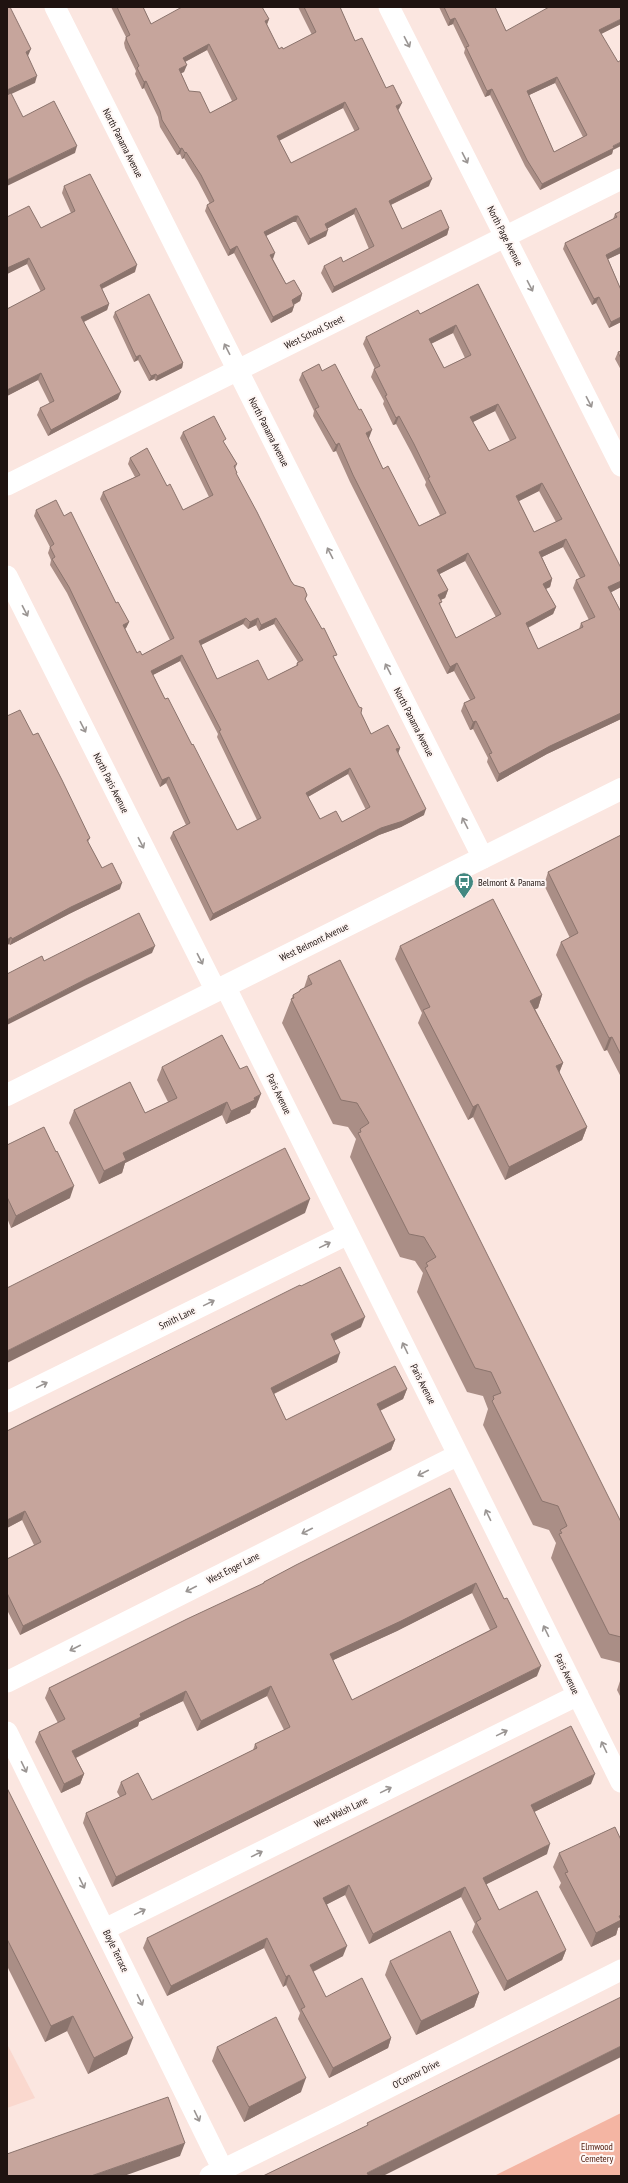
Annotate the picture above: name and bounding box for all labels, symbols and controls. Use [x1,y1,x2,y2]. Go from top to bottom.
one-way arrow [403,36,411,48]
street label: North Panama Avenue [100,106,146,180]
one-way arrow [462,152,469,164]
street label: North Page Avenue [484,204,526,268]
one-way arrow [527,280,534,292]
street label: West School Street [282,312,346,352]
one-way arrow [223,344,230,356]
street label: North Panama Avenue [246,395,292,469]
one-way arrow [586,396,593,408]
one-way arrow [325,547,333,559]
one-way arrow [21,605,29,617]
one-way arrow [384,664,391,676]
street label: North Panama Avenue [391,685,437,759]
one-way arrow [80,721,87,733]
street label: North Paris Avenue [90,751,132,815]
one-way arrow [461,817,468,829]
one-way arrow [138,837,146,849]
bus stop icon: Belmont & Panama [453,871,475,899]
place label: Belmont & Panama [478,876,545,889]
street label: West Belmont Avenue [277,920,351,964]
one-way arrow [197,953,204,965]
street label: Paris Avenue [264,1072,294,1116]
one-way arrow [319,1241,331,1248]
one-way arrow [202,1299,214,1306]
street label: Smith Lane [157,1304,197,1332]
one-way arrow [401,1343,408,1355]
street label: Paris Avenue [407,1362,439,1406]
one-way arrow [36,1381,48,1388]
one-way arrow [418,1470,430,1477]
one-way arrow [484,1509,491,1521]
one-way arrow [301,1528,313,1535]
street label: West Enger Lane [205,1549,261,1587]
one-way arrow [185,1586,197,1594]
one-way arrow [542,1625,549,1637]
one-way arrow [69,1645,81,1652]
street label: Paris Avenue [552,1652,582,1696]
one-way arrow [496,1728,508,1736]
one-way arrow [599,1742,607,1754]
one-way arrow [21,1760,29,1772]
one-way arrow [379,1786,391,1793]
street label: West Walsh Lane [312,1794,370,1830]
one-way arrow [250,1850,262,1857]
one-way arrow [79,1877,86,1889]
one-way arrow [134,1908,146,1915]
street label: Boyle Terrace [100,1928,132,1974]
one-way arrow [137,1993,144,2005]
street label: O'Connor Drive [390,2057,442,2091]
one-way arrow [194,2110,201,2122]
park label: Elmwood Cemetery [581,2140,613,2165]

